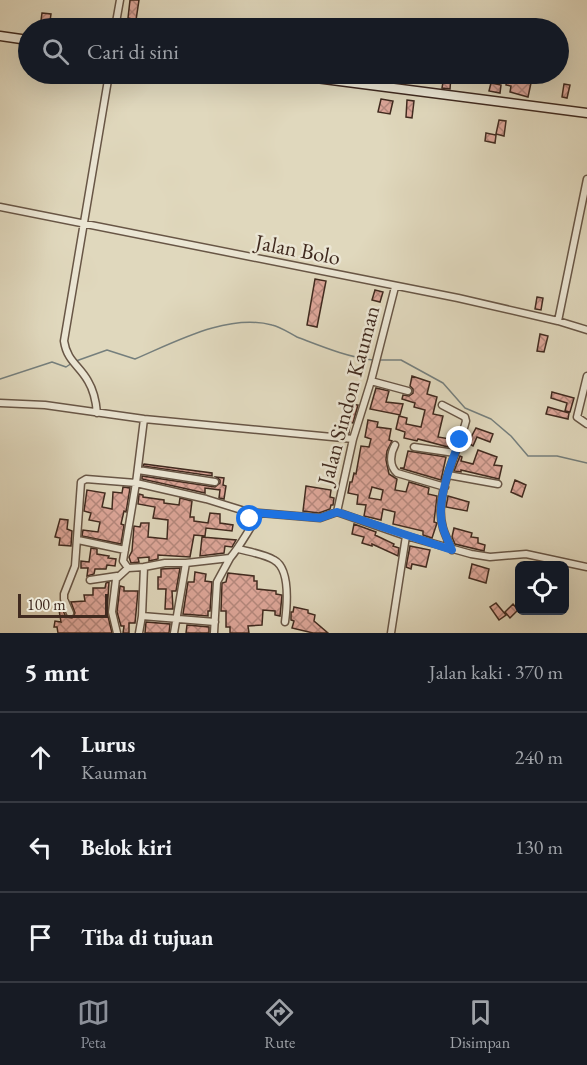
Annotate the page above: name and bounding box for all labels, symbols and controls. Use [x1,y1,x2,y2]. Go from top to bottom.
search box [18,18,569,84]
icon: search [39,35,72,68]
text: Cari di sini [87,37,179,66]
street label: Jalan Bolo [251,227,343,272]
street label: Jalan Sindon Kauman [310,302,386,490]
route end [446,426,472,452]
route start [236,505,262,531]
map controls [515,561,569,615]
button: locate [515,561,569,615]
scale bar [18,591,108,618]
text: 100 m [27,594,66,615]
text: 5 mnt [24,655,89,689]
text: Jalan kaki · 370 m [429,659,563,685]
text: Lurus [81,730,135,759]
icon: ahead [24,741,57,774]
text: 240 m [515,744,563,770]
text: Kauman [81,759,147,785]
icon: left [24,831,57,864]
text: Belok kiri [81,833,172,862]
text: 130 m [515,834,563,860]
icon: arrive [24,921,57,954]
text: Tiba di tujuan [81,923,213,952]
tab: Peta [77,996,110,1053]
tab: Rute [263,996,296,1053]
tab: Disimpan [450,996,510,1053]

